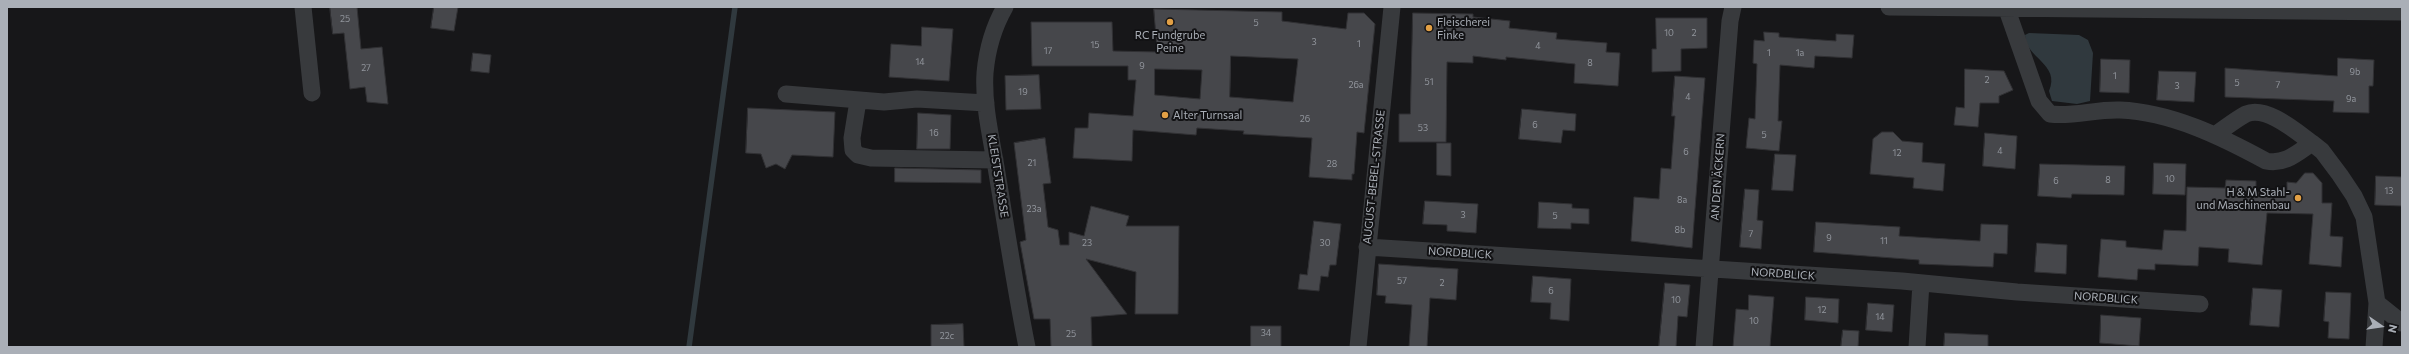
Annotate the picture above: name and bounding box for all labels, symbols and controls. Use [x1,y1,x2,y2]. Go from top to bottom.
house number: 25 [340,14,350,24]
place label: Fleischerei Finke [1437,15,1490,41]
marker: RC Fundgrube Peine [1165,17,1175,27]
house number: 5 [1253,18,1259,28]
marker: Fleischerei Finke [1424,23,1434,33]
place label: RC Fundgrube Peine [1135,28,1205,54]
house number: 10 [1664,28,1674,38]
house number: 2 [1692,28,1696,38]
house number: 3 [1311,37,1317,47]
house number: 1 [1357,39,1361,49]
house number: 15 [1090,40,1100,50]
house number: 4 [1535,41,1541,51]
house number: 17 [1044,46,1052,56]
house number: 1 [1767,48,1771,58]
house number: 1a [1796,48,1804,58]
house number: 14 [915,57,925,67]
house number: 8 [1587,58,1593,68]
house number: 9 [1139,61,1145,71]
house number: 27 [361,63,371,73]
house number: 9b [2350,67,2360,77]
house number: 1 [2113,71,2117,81]
house number: 2 [1985,75,1989,85]
house number: 51 [1424,77,1434,87]
house number: 5 [2234,78,2240,88]
house number: 26a [1348,80,1364,90]
house number: 7 [2276,80,2280,90]
house number: 3 [2174,81,2180,91]
house number: 19 [1018,87,1028,97]
house number: 4 [1685,92,1691,102]
house number: 9a [2346,94,2356,104]
place label: Alter Turnsaal [1173,108,1242,122]
street label: AUGUST-BEBEL-STRASSE [1360,109,1388,245]
marker: Alter Turnsaal [1160,110,1170,120]
house number: 26 [1300,114,1310,124]
house number: 6 [1532,120,1538,130]
house number: 53 [1418,123,1428,133]
house number: 16 [929,128,939,138]
house number: 5 [1761,130,1767,140]
street label: KLEISTSTRASSE [985,133,1011,219]
street label: AN DEN ÄCKERN [1708,133,1728,221]
house number: 4 [1997,146,2003,156]
house number: 6 [1683,147,1689,157]
house number: 12 [1893,148,1901,158]
house number: 21 [1028,158,1036,168]
house number: 28 [1327,159,1337,169]
house number: 10 [2165,174,2175,184]
house number: 8 [2105,175,2111,185]
house number: 6 [2053,176,2059,186]
place label: H & M Stahl- und Maschinenbau [2197,185,2290,211]
house number: 13 [2385,186,2393,196]
marker: H & M Stahl- und Maschinenbau [2293,193,2303,203]
house number: 8a [1677,195,1687,205]
house number: 23a [1027,204,1041,214]
house number: 3 [1460,210,1466,220]
house number: 5 [1552,211,1558,221]
house number: 8b [1675,225,1685,235]
house number: 7 [1749,229,1753,239]
house number: 9 [1826,233,1832,243]
house number: 11 [1880,236,1888,246]
house number: 23 [1082,238,1092,248]
house number: 30 [1319,238,1331,248]
street label: NORDBLICK [1428,244,1492,262]
street label: NORDBLICK [1751,265,1815,283]
house number: 57 [1397,276,1407,286]
house number: 2 [1440,278,1444,288]
house number: 6 [1548,286,1554,296]
street label: NORDBLICK [2074,289,2138,307]
house number: 10 [1671,295,1681,305]
house number: 12 [1818,305,1826,315]
north arrow [2361,306,2401,346]
house number: 14 [1875,312,1885,322]
house number: 10 [1749,316,1759,326]
text: N [2386,323,2400,334]
house number: 34 [1261,328,1271,338]
house number: 25 [1066,329,1076,339]
house number: 22c [940,331,954,341]

